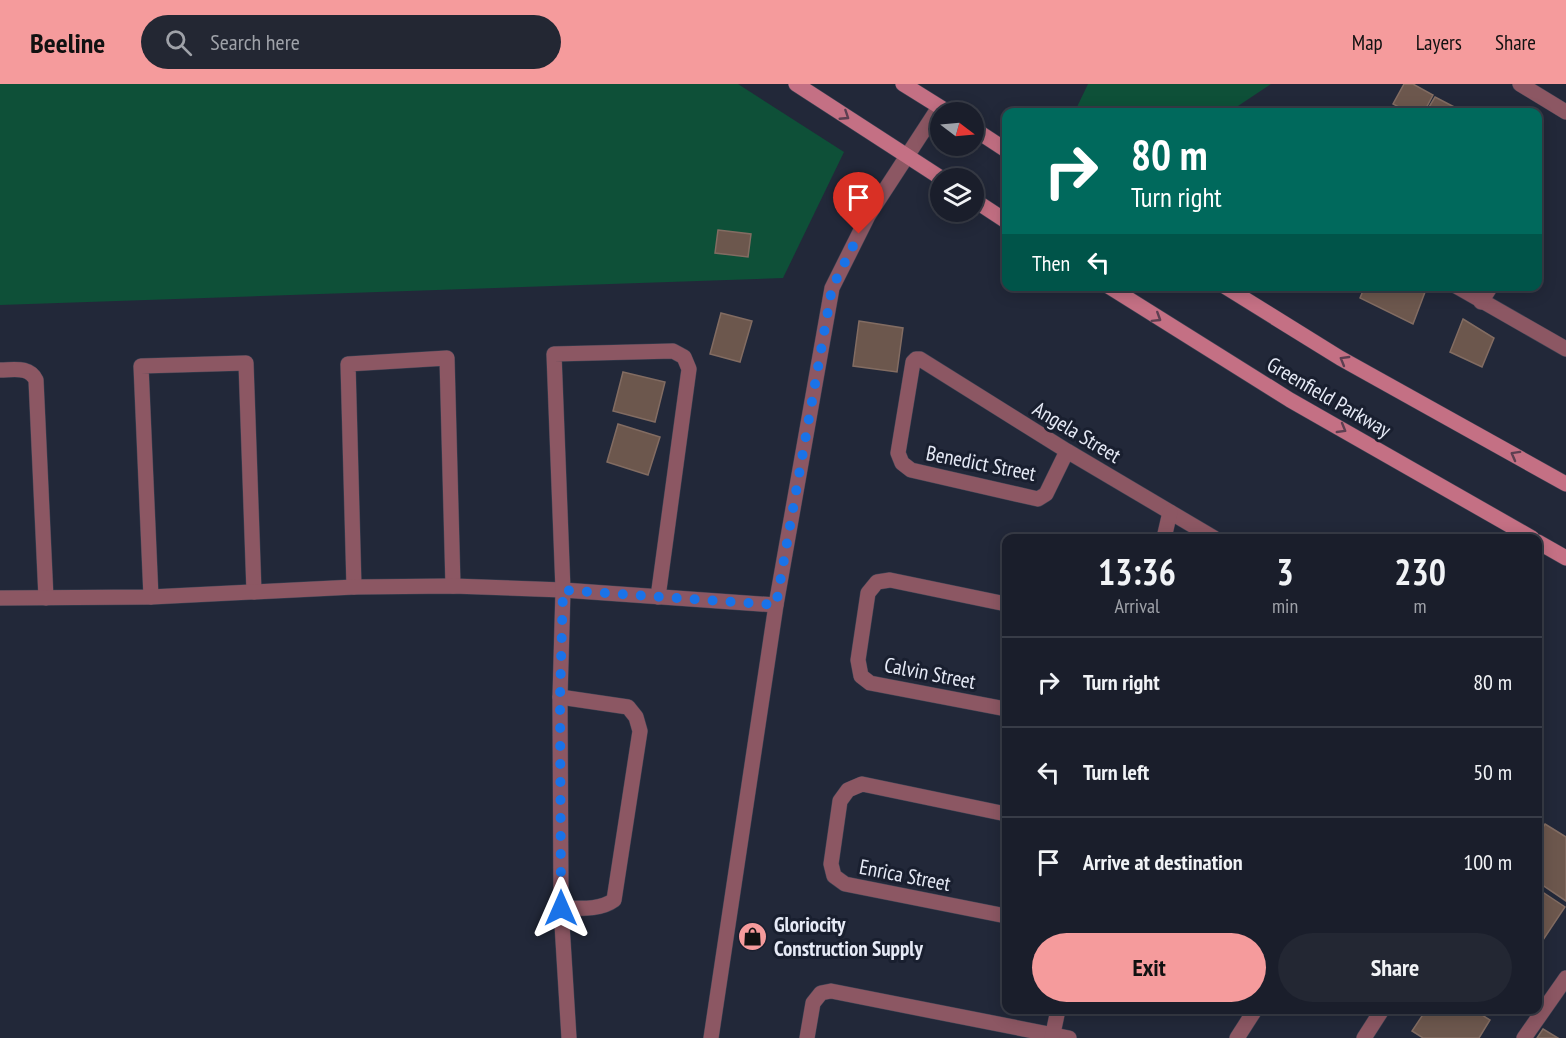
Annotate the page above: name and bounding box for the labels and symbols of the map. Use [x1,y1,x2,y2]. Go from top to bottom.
north arrow [930,102,984,156]
one-way arrow [838,109,849,120]
pin [833,172,884,234]
one-way arrow [1151,310,1161,322]
street label: Greenfield Parkway [1262,351,1396,443]
one-way arrow [1340,356,1351,368]
street label: Angela Street [1028,395,1126,469]
one-way arrow [1336,422,1346,434]
street label: Benedict Street [924,439,1038,487]
one-way arrow [1511,451,1521,462]
street label: Calvin Street [882,651,978,695]
street label: Enrica Street [857,853,953,897]
position arrow [529,876,593,940]
place label: Gloriocity Construction Supply [774,911,923,962]
shop icon: Gloriocity Construction Supply [737,920,769,952]

